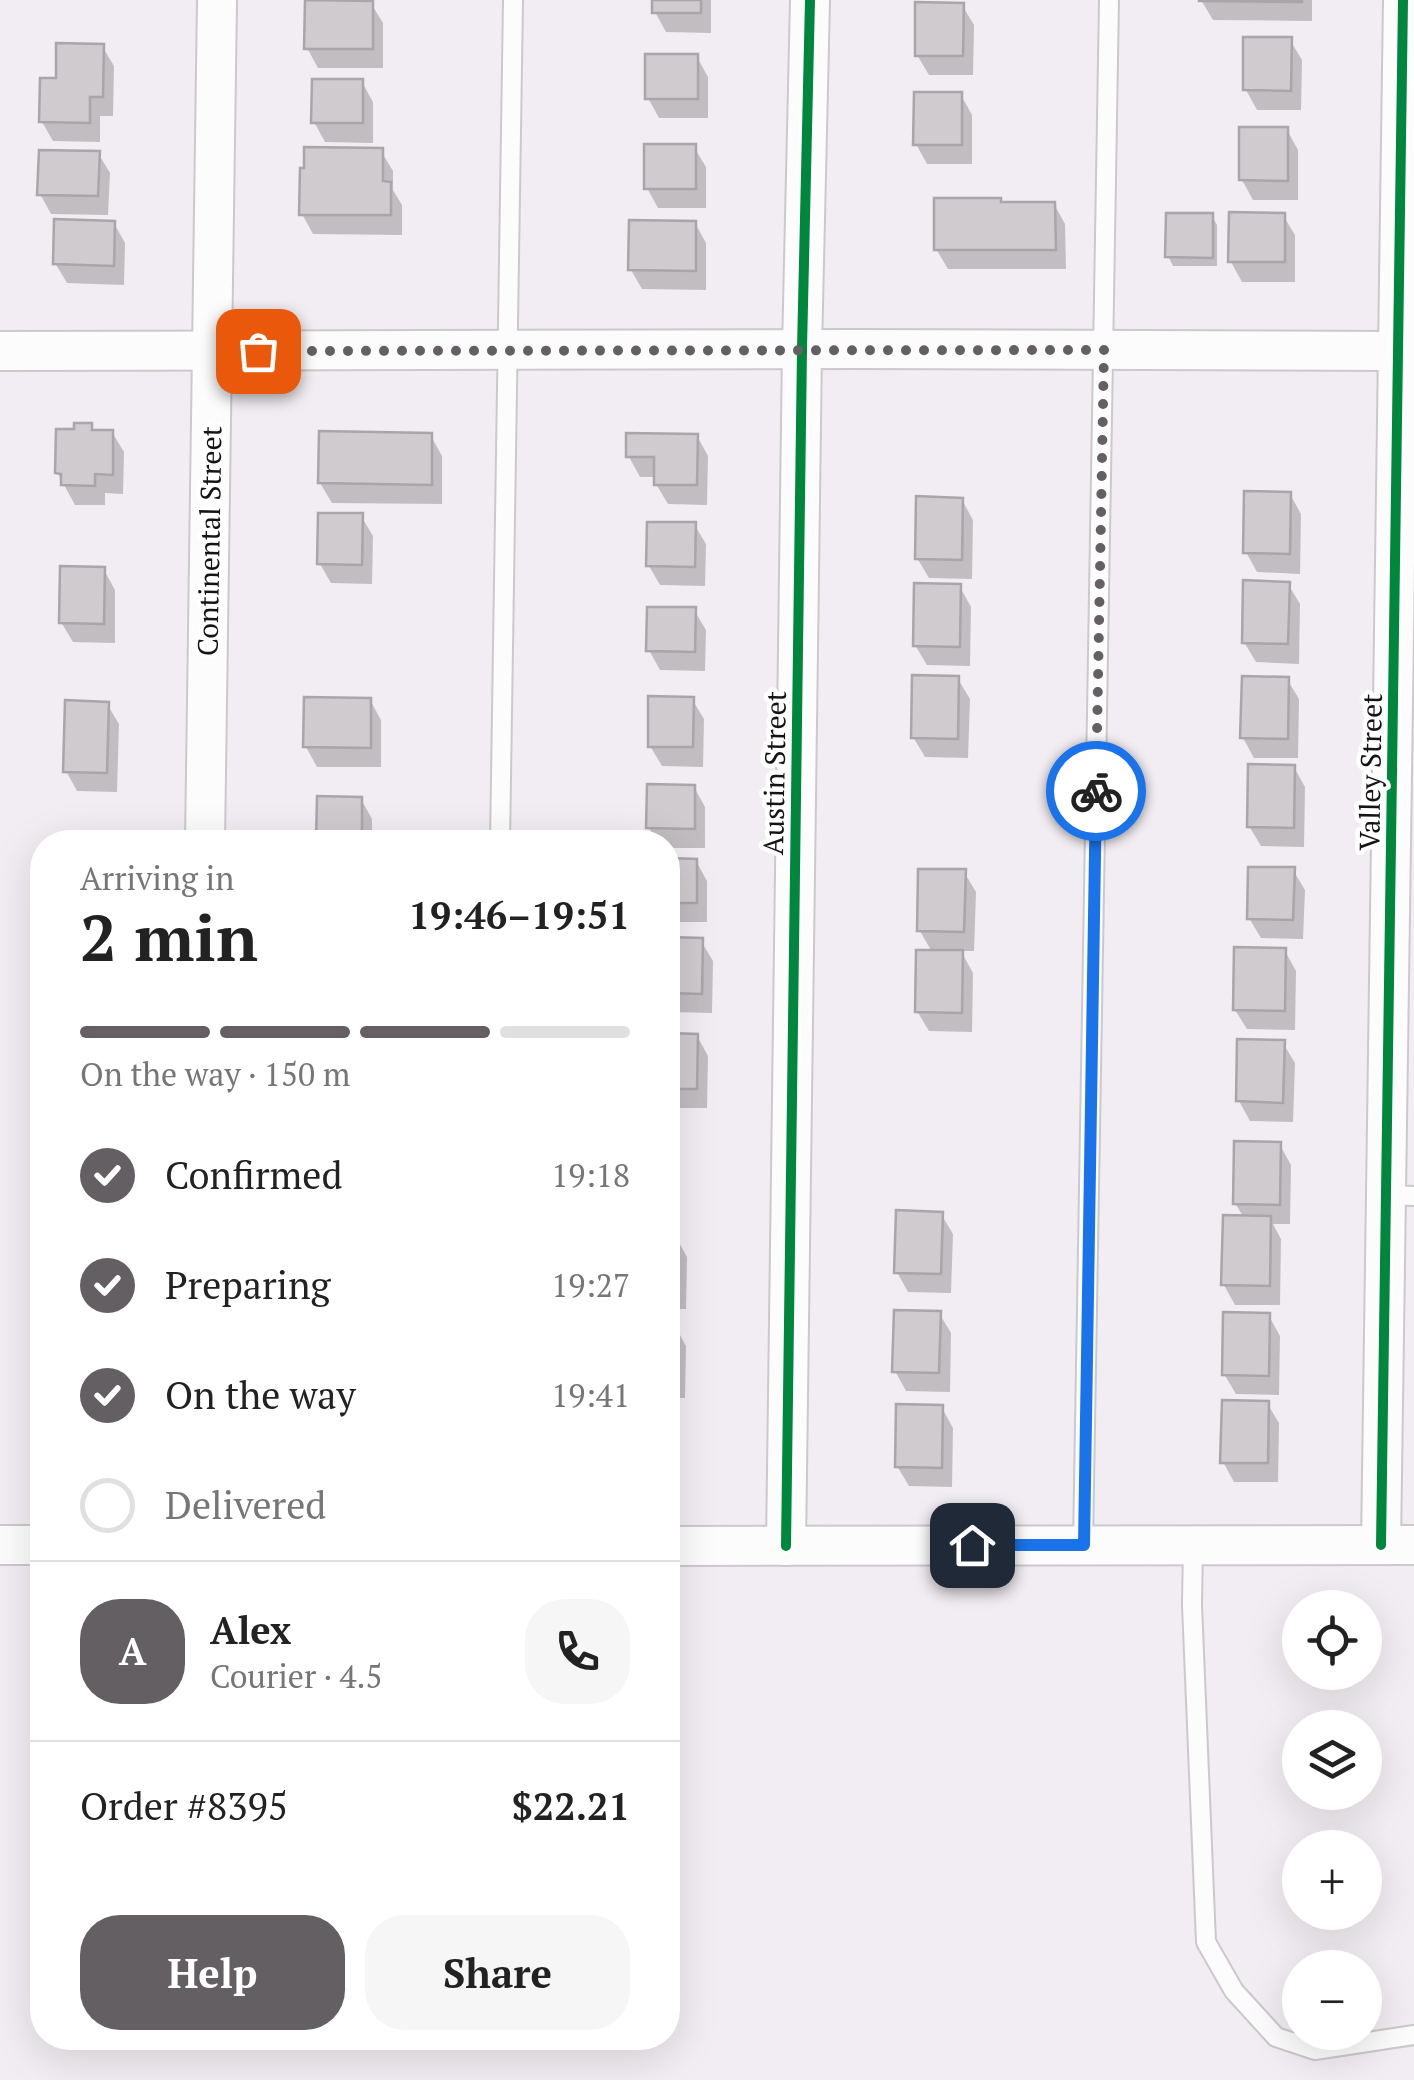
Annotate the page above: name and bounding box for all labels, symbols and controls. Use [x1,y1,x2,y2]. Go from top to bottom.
pin [216,309,301,394]
icon: bag [231,324,286,379]
street label: Continental Street [188,425,230,656]
street label: Austin Street [754,690,794,855]
street label: Valley Street [1350,693,1390,851]
courier [1046,741,1146,841]
icon: bike [1069,764,1124,819]
text: Arriving in [80,857,234,899]
text: 19:46–19:51 [408,890,630,940]
text: 2 min [80,893,258,980]
text: On the way · 150 m [80,1053,350,1095]
icon: check [80,1148,135,1203]
text: Confirmed [165,1150,343,1200]
text: 19:18 [551,1154,630,1196]
icon: check [80,1258,135,1313]
text: Preparing [165,1260,331,1310]
text: 19:27 [551,1264,630,1306]
icon: check [80,1368,135,1423]
text: On the way [165,1370,356,1420]
text: 19:41 [551,1374,630,1416]
text: Delivered [165,1480,326,1530]
pin [930,1503,1015,1588]
icon: home [945,1518,1000,1573]
map controls [1282,1590,1382,2050]
button: locate [1282,1590,1382,1690]
button: phone [525,1599,630,1704]
text: Alex [210,1605,291,1655]
text: A [119,1626,146,1676]
text: Courier · 4.5 [210,1655,382,1697]
button: layers [1282,1710,1382,1810]
text: Order #8395 [80,1781,288,1831]
text: $22.21 [511,1781,630,1831]
button: + [1282,1830,1382,1930]
button: Help [80,1915,345,2030]
button: Share [365,1915,630,2030]
button: − [1282,1950,1382,2050]

